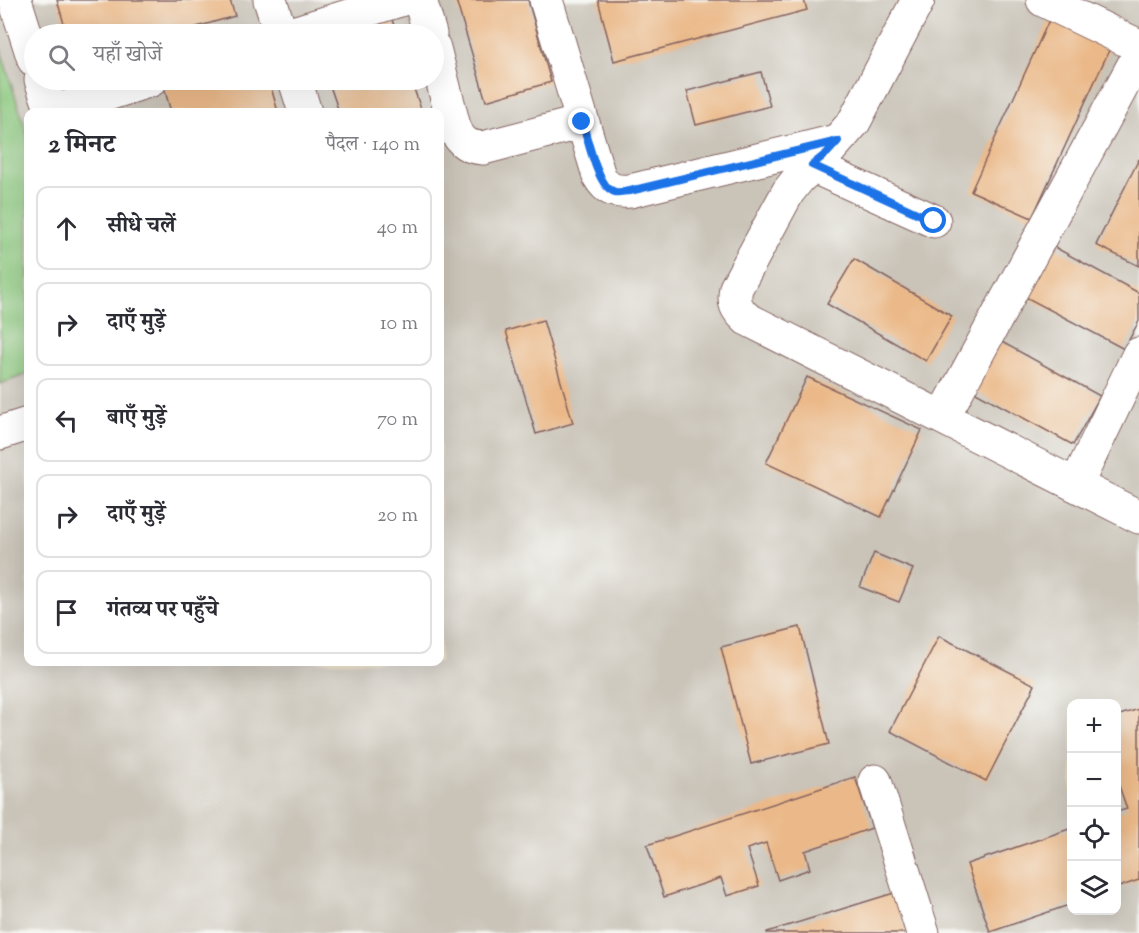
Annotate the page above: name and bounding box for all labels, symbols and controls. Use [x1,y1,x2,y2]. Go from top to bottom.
search box [24,24,444,90]
text: यहाँ खोजें [93,40,162,72]
icon: search [45,41,78,74]
route end [568,108,594,134]
text: 2 मिनट [48,127,115,164]
text: पैदल · 140 m [326,131,420,160]
route start [920,207,946,233]
text: सीधे चलें [107,211,176,243]
icon: ahead [50,212,83,245]
text: 40 m [377,214,418,243]
text: दाएँ मुड़ें [107,307,166,339]
icon: right [50,308,83,341]
text: 10 m [380,310,418,339]
text: बाएँ मुड़ें [107,403,166,435]
icon: left [50,404,83,437]
text: 70 m [377,406,418,435]
text: दाएँ मुड़ें [107,499,166,531]
icon: right [50,500,83,533]
text: 20 m [377,502,418,531]
text: गंतव्य पर पहुँचे [107,595,218,627]
icon: arrive [50,596,83,629]
map controls [1067,699,1121,915]
button: + [1067,699,1121,753]
button: − [1067,753,1121,807]
button: locate [1067,807,1121,861]
button: layers [1067,861,1121,915]

